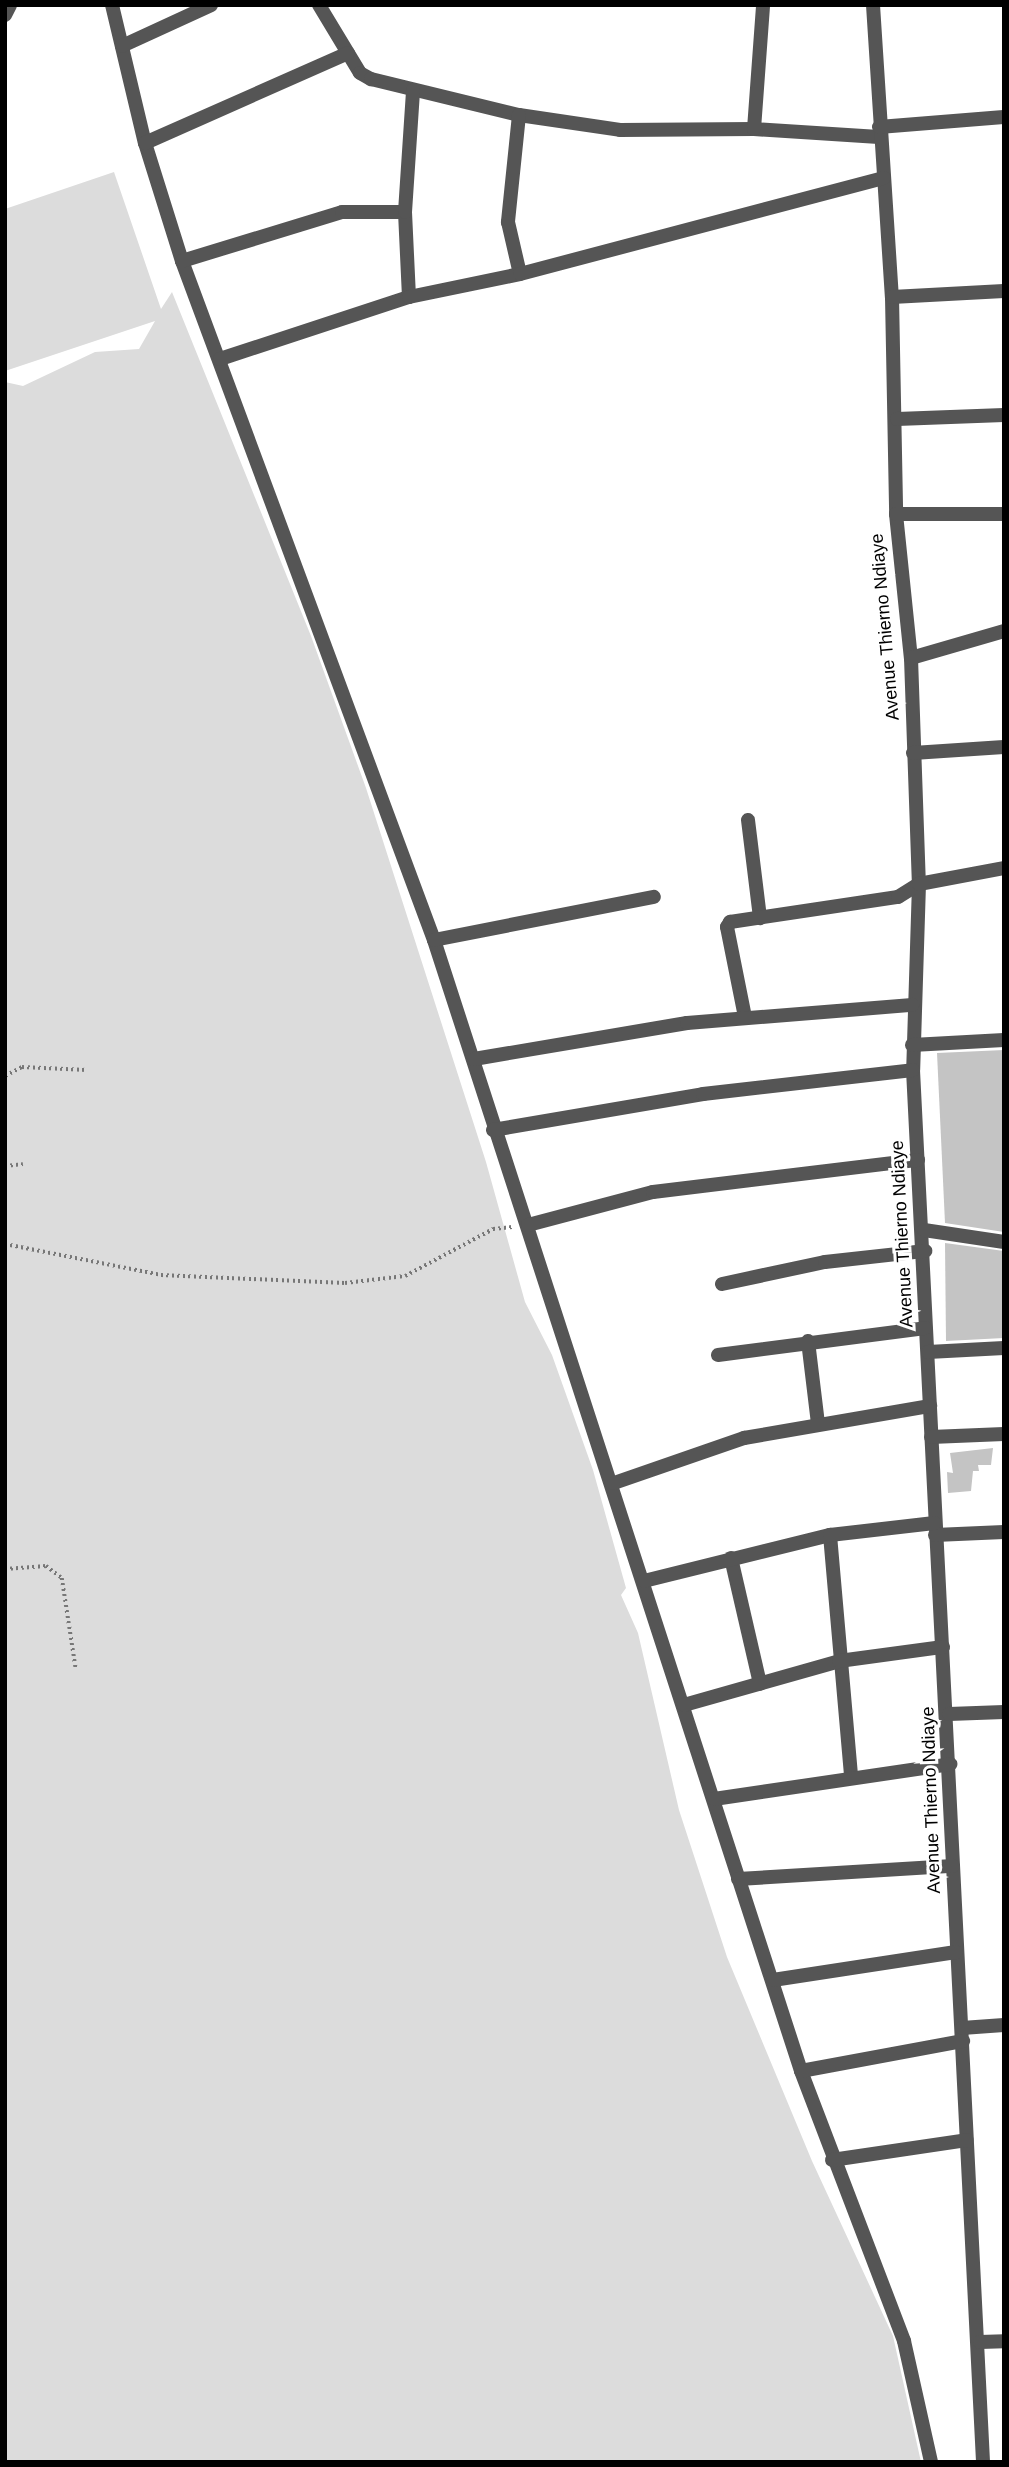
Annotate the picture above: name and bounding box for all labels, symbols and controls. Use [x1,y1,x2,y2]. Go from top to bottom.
street label: Avenue Thierno Ndiaye [866,533,904,721]
street label: Avenue Thierno Ndiaye [886,1140,918,1328]
street label: Avenue Thierno Ndiaye [917,1706,945,1894]

